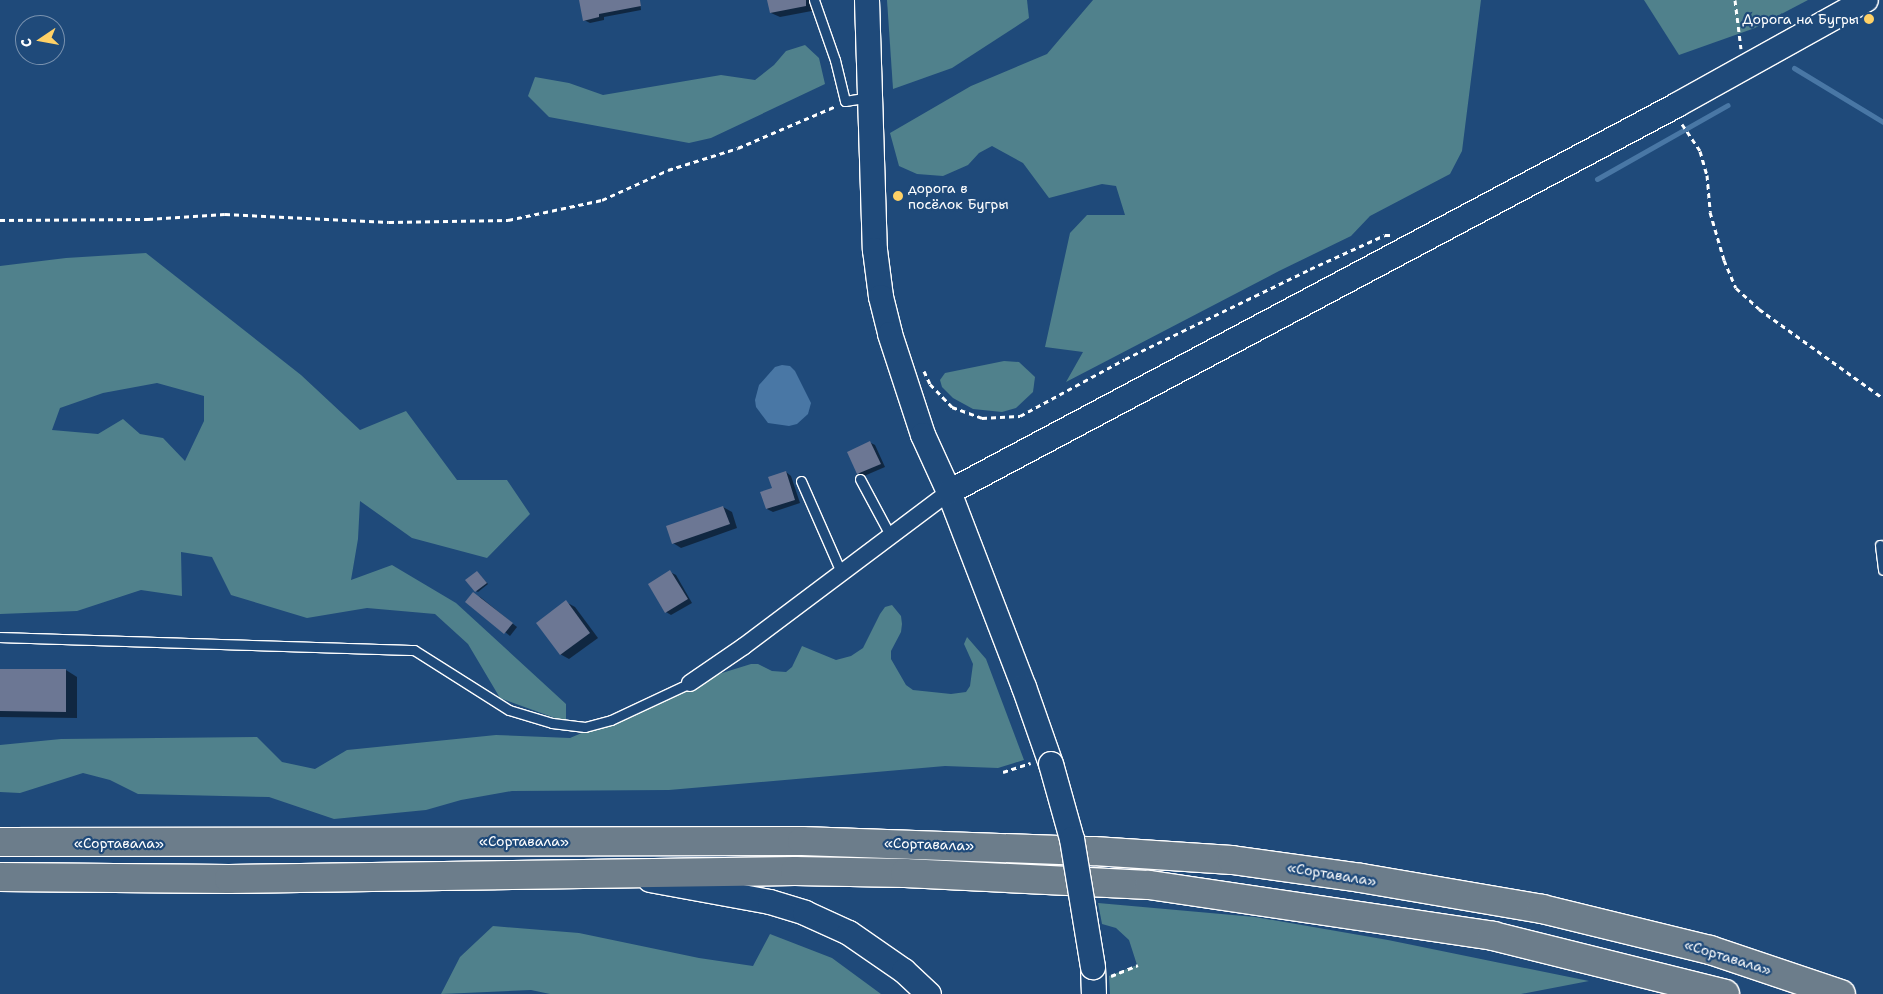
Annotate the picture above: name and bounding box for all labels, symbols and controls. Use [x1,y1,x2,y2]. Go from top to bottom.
place label: Дорога на Бугры [1742,11,1859,27]
marker: Дорога на Бугры [1863,13,1875,25]
north arrow [15,15,65,65]
text: С [17,37,36,49]
place label: дорога в посёлок Бугры [908,180,1009,212]
marker: дорога в посёлок Бугры [892,190,904,202]
street label: «Сортавала» [479,833,569,849]
street label: «Сортавала» [884,834,974,854]
street label: «Сортавала» [74,835,164,851]
street label: «Сортавала» [1286,859,1378,889]
street label: «Сортавала» [1683,936,1773,978]

